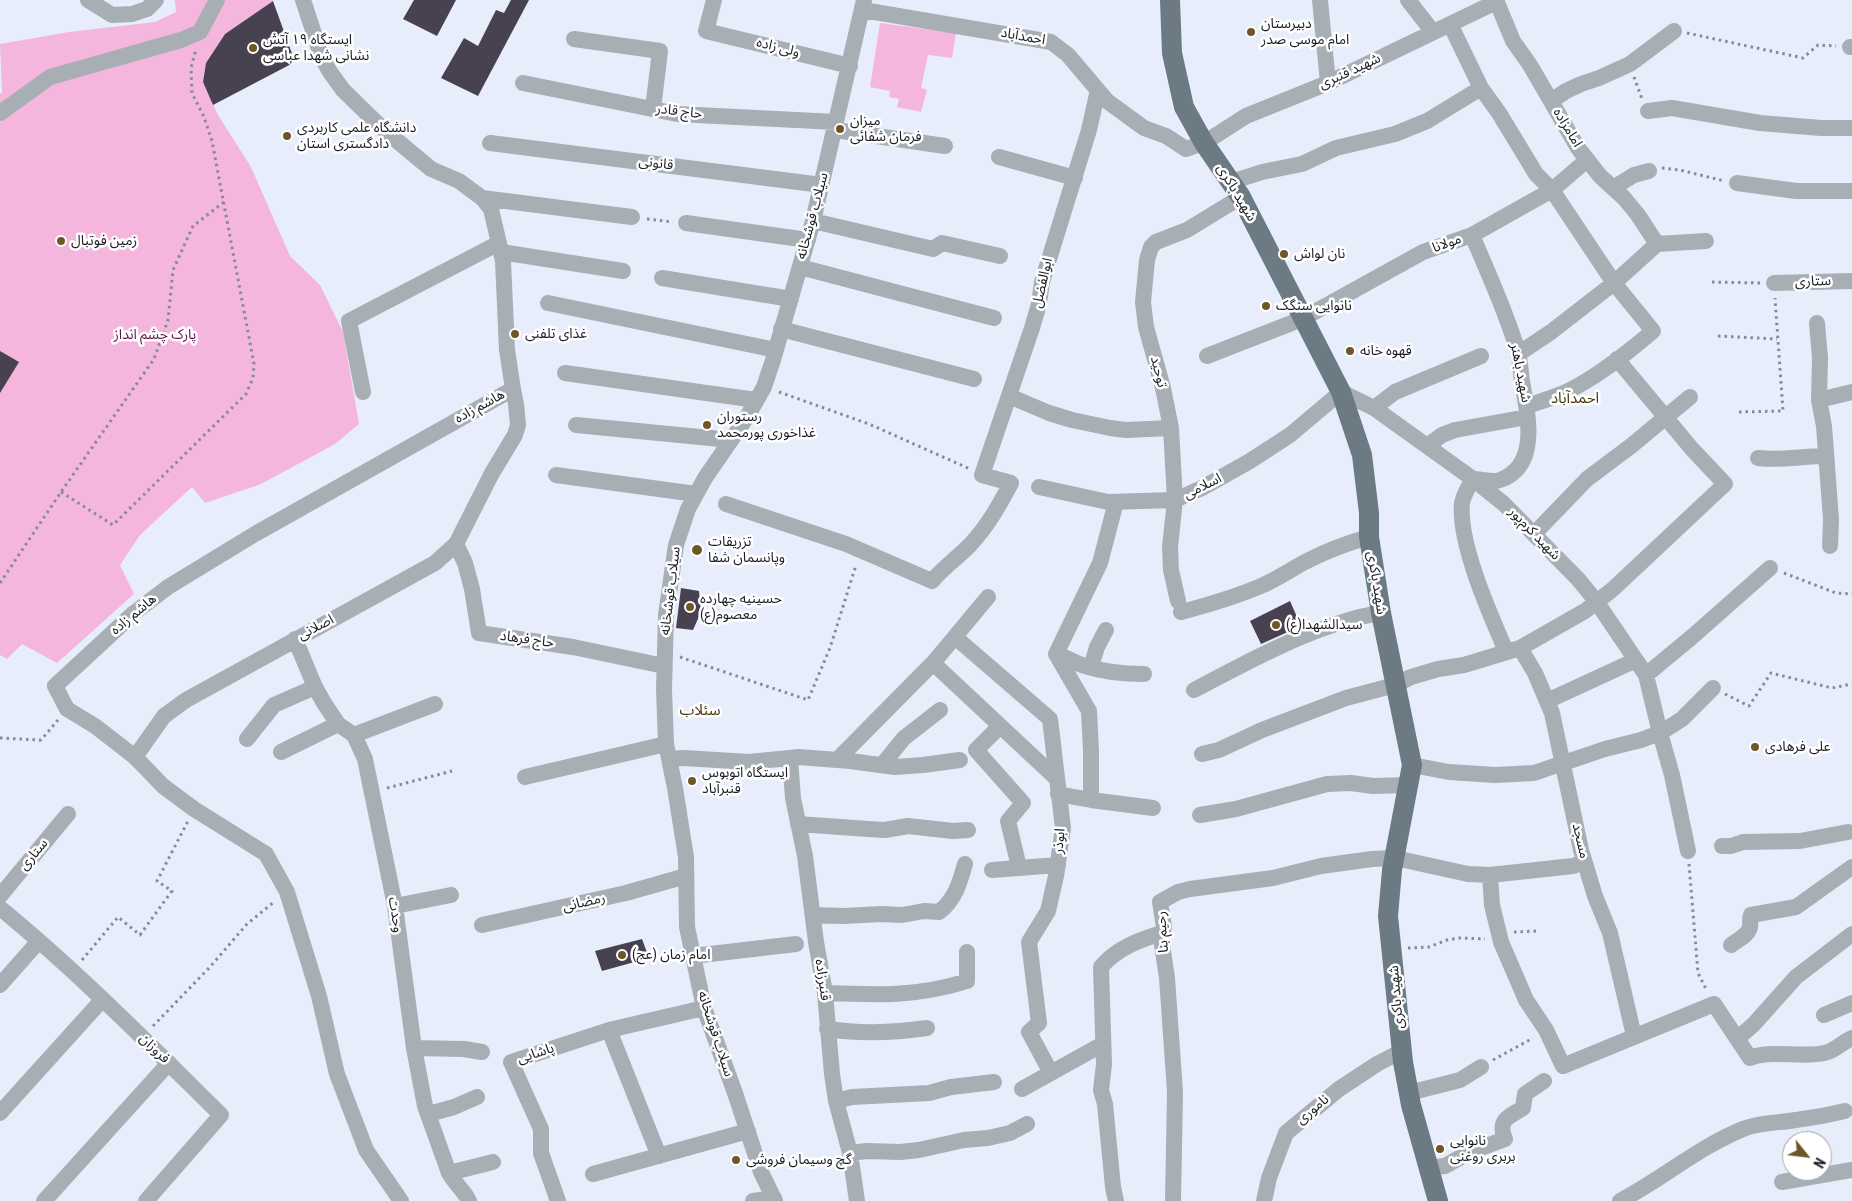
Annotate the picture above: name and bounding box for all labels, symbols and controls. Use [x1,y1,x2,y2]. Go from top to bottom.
place label: دبیرستان امام موسی صدر [1261,16,1349,48]
street label: احمدآباد [999,25,1047,49]
marker: دبیرستان امام موسی صدر [1245,26,1257,38]
place label: ایستگاه ۱۹ آتش نشانی شهدا عباسی [263,32,369,64]
street label: ولی زاده [755,35,801,61]
marker: ایستگاه ۱۹ آتش نشانی شهدا عباسی [247,42,259,54]
street label: شهید قنبری [1317,50,1383,94]
street label: حاج قادر [655,101,703,123]
street label: امامزاده [1549,105,1585,151]
place label: میزان فرمان شفائی [850,113,922,146]
place label: دانشگاه علمی کاربردی دادگستری استان [297,120,416,152]
marker: میزان فرمان شفائی [834,123,846,135]
marker: دانشگاه علمی کاربردی دادگستری استان [281,130,293,142]
street label: قانونی [638,154,674,174]
street label: شهید باکری [1212,161,1260,225]
street label: سیلاب قوشخانه [793,171,833,261]
street label: مولانا [1430,231,1464,257]
place label: زمین فوتبال [71,233,137,249]
marker: زمین فوتبال [55,235,67,247]
place label: نان لواش [1294,246,1345,262]
marker: نان لواش [1278,248,1290,260]
street label: ابوالفضل [1029,256,1057,310]
street label: ستاری [1795,273,1831,291]
place label: نانوایی سنگک [1276,298,1352,314]
marker: نانوایی سنگک [1260,300,1272,312]
place label: غذای تلفنی [525,326,587,342]
park label: پارک چشم انداز [114,327,196,343]
marker: غذای تلفنی [509,328,521,340]
street label: شهید باهنر [1506,342,1534,404]
place label: قهوه خانه [1360,343,1412,359]
marker: قهوه خانه [1344,345,1356,357]
street label: توحید [1146,355,1170,389]
street label: هاشم زاده [452,386,508,428]
district label: احمدآباد [1551,390,1599,408]
place label: رستوران غذاخوری پورمحمد [717,409,816,442]
marker: رستوران غذاخوری پورمحمد [701,419,713,431]
street label: اسلامی [1181,470,1225,504]
street label: شهید کرم‌پور [1505,504,1563,564]
place label: تزریقات وپانسمان شفا [708,534,785,566]
marker: تزریقات وپانسمان شفا [690,543,704,557]
street label: سیلاب قوشخانه [657,546,685,636]
street label: شهید باکری [1363,550,1389,616]
street label: هاشم زاده [108,591,160,639]
place label: حسینیه چهارده معصوم(ع) [700,591,782,624]
marker: حسینیه چهارده معصوم(ع) [684,601,696,613]
street label: اصلانی [295,612,337,644]
place label: سیدالشهدا(ع) [1286,617,1362,633]
marker: سیدالشهدا(ع) [1270,619,1282,631]
street label: حاج فرهاد [499,628,555,652]
district label: سئلاب [680,702,720,720]
place label: علی فرهادی [1765,739,1830,755]
marker: علی فرهادی [1749,741,1761,753]
place label: ایستگاه اتوبوس قنبرآباد [702,765,788,798]
marker: ایستگاه اتوبوس قنبرآباد [686,775,698,787]
street label: مسجد [1568,822,1592,860]
street label: ابوذر [1051,828,1069,854]
street label: ستاری [16,836,52,874]
street label: رمضانی [561,890,607,916]
street label: وحدت [384,896,406,934]
street label: رحیم بنا [1153,911,1173,953]
place label: امام زمان (عج) [632,947,711,963]
marker: امام زمان (عج) [616,949,628,961]
street label: قنبرزاده [811,958,833,1002]
street label: شهید باکری [1386,965,1408,1029]
street label: سیلاب قوشخانه [693,989,737,1079]
street label: فروزان [135,1031,173,1067]
street label: پاشایی [515,1040,557,1068]
street label: ناموری [1293,1091,1333,1129]
north arrow [1782,1131,1832,1181]
place label: نانوایی بربری روغنی [1450,1133,1516,1166]
marker: نانوایی بربری روغنی [1434,1143,1446,1155]
place label: گچ وسیمان فروشی [746,1152,852,1168]
marker: گچ وسیمان فروشی [730,1154,742,1166]
text: N [1810,1155,1828,1170]

